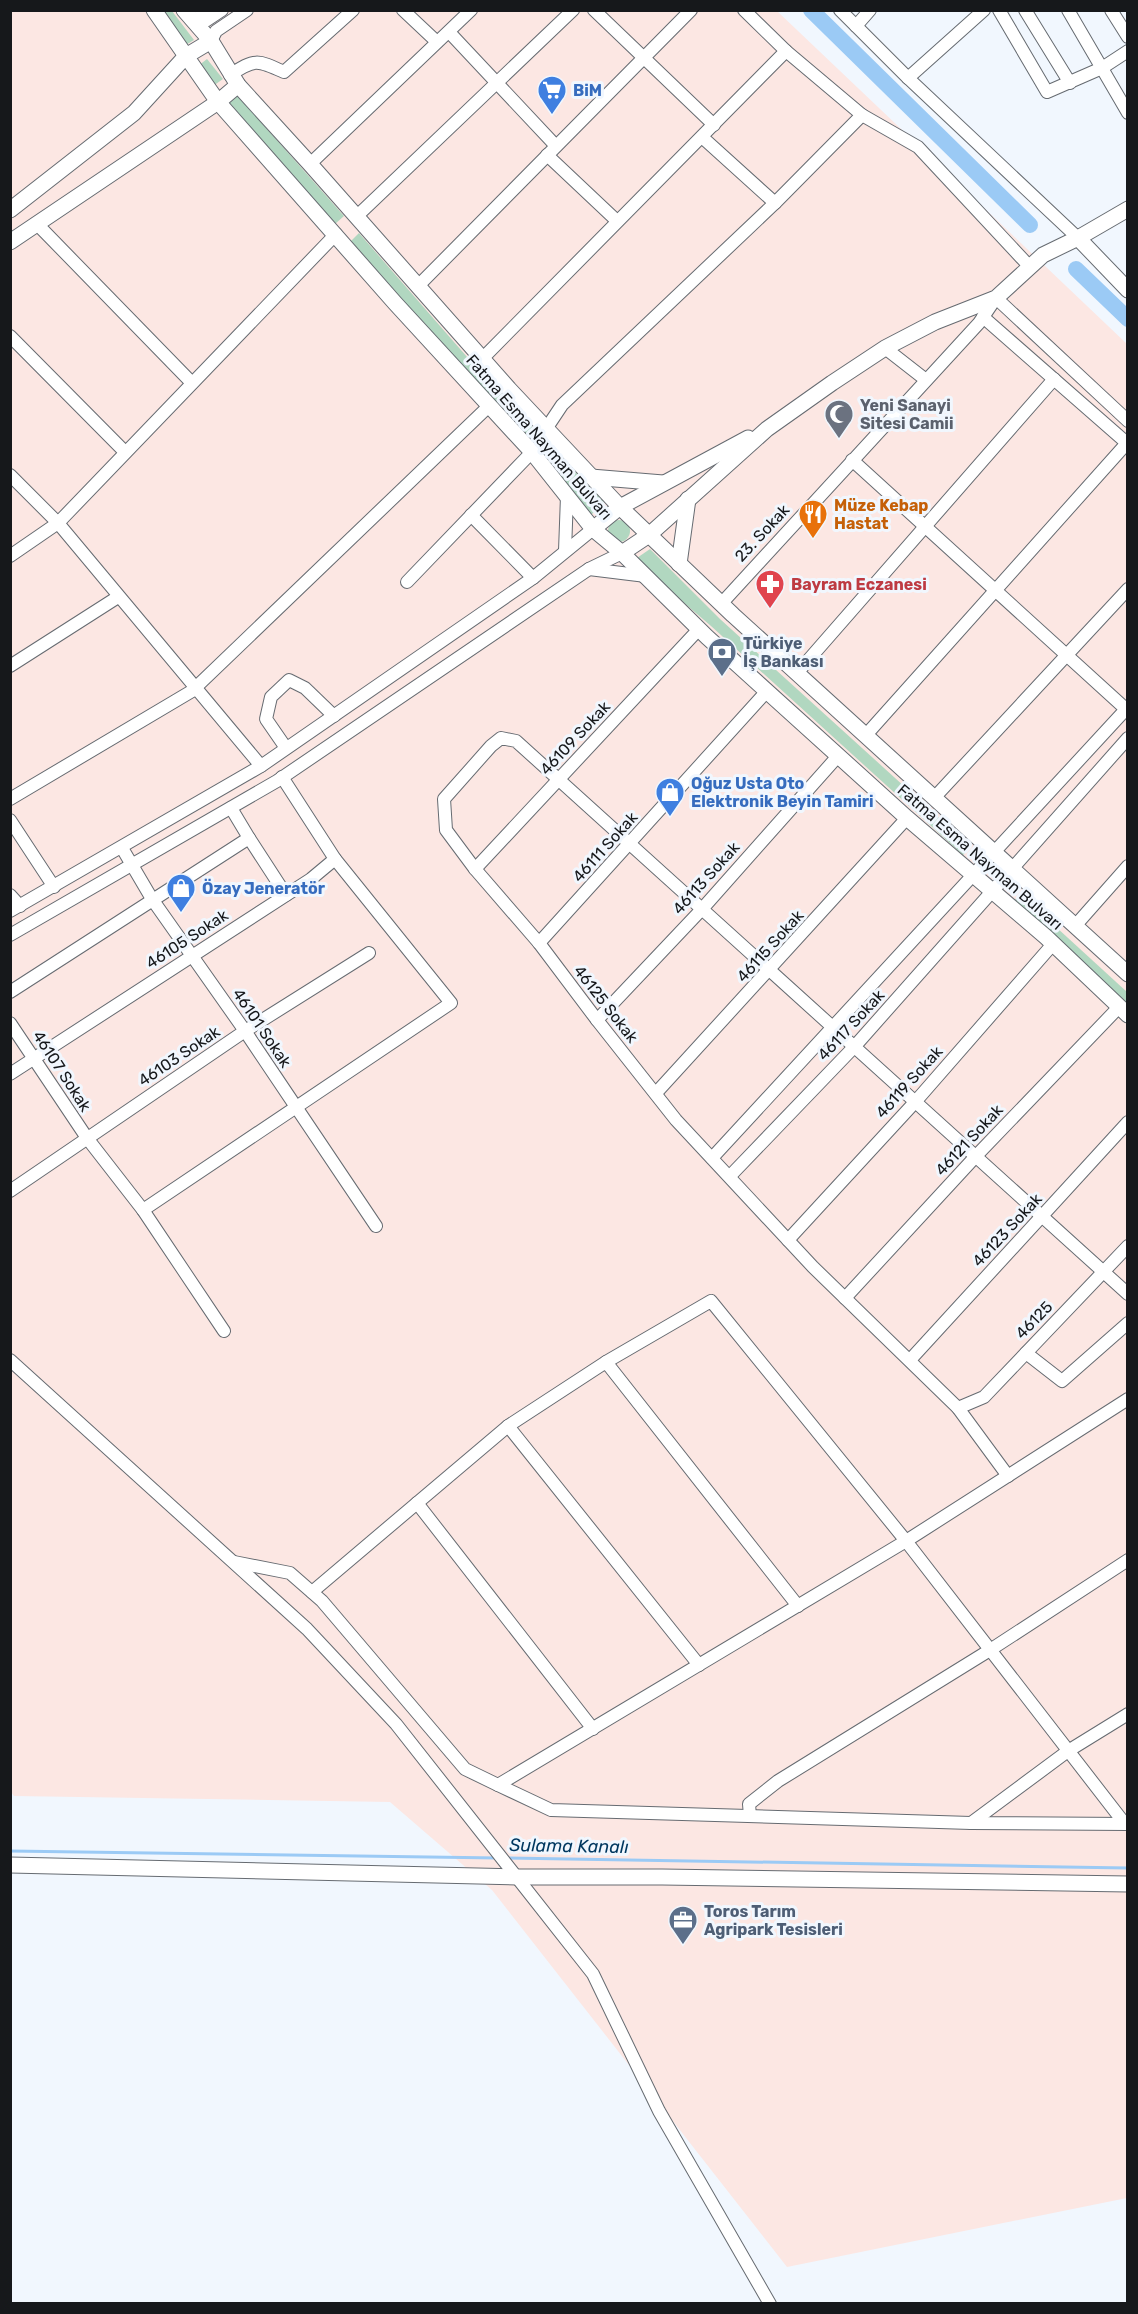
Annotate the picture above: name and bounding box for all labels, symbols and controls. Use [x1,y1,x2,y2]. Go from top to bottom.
supermarket icon: BiM [536,74,568,116]
place label: BiM [573,81,602,100]
street label: Fatma Esma Nayman Bulvarı [462,351,616,523]
place label: Yeni Sanayi Sitesi Camii [860,396,953,433]
mosque icon: Yeni Sanayi Sitesi Camii [823,398,855,440]
place label: Müze Kebap Hastat [834,496,928,533]
restaurant icon: Müze Kebap Hastat [797,498,829,540]
street label: 23. Sokak [731,500,794,566]
pharmacy icon: Bayram Eczanesi [754,568,786,610]
place label: Bayram Eczanesi [791,575,927,594]
place label: Türkiye İş Bankası [743,634,824,671]
bank icon: Türkiye İş Bankası [706,636,738,678]
street label: 46109 Sokak [536,697,614,779]
place label: Oğuz Usta Oto Elektronik Beyin Tamiri [691,774,874,811]
shop icon: Oğuz Usta Oto Elektronik Beyin Tamiri [654,776,686,818]
street label: Fatma Esma Nayman Bulvarı [894,780,1066,934]
street label: 46111 Sokak [569,807,642,886]
street label: 46113 Sokak [669,837,744,918]
shop icon: Özay Jeneratör [165,872,197,914]
place label: Özay Jeneratör [202,878,326,898]
street label: 46105 Sokak [142,905,232,973]
street label: 46115 Sokak [733,905,808,986]
street label: 46125 Sokak [570,961,643,1047]
street label: 46101 Sokak [229,985,296,1072]
street label: 46117 Sokak [814,985,889,1064]
street label: 46103 Sokak [135,1021,224,1090]
street label: 46107 Sokak [29,1027,96,1116]
street label: 46119 Sokak [872,1041,947,1122]
street label: 46121 Sokak [931,1100,1007,1180]
street label: 46123 Sokak [968,1189,1046,1271]
street label: 46125 [1012,1297,1056,1343]
water label: Sulama Kanalı [509,1834,629,1858]
place label: Toros Tarım Agripark Tesisleri [704,1902,843,1939]
office icon: Toros Tarım Agripark Tesisleri [667,1904,699,1946]

